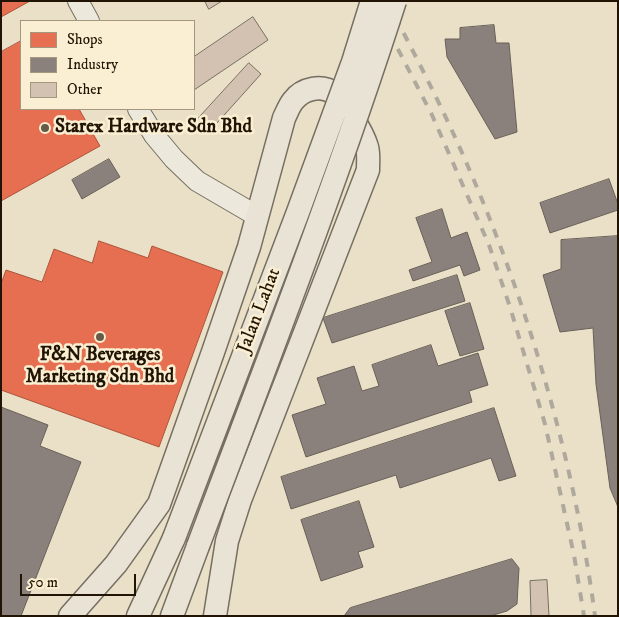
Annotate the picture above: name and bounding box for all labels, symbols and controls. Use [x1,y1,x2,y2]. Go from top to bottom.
legend [20,20,195,110]
text: Shops [67,30,103,49]
text: Industry [67,55,118,74]
text: Other [67,80,102,99]
place label: Starex Hardware Sdn Bhd [55,117,252,139]
marker: Starex Hardware Sdn Bhd [39,122,51,134]
street label: Jalan Lahat [233,265,287,357]
marker: F&N Beverages Marketing Sdn Bhd [94,331,106,343]
place label: F&N Beverages Marketing Sdn Bhd [26,345,174,389]
scale bar [22,564,139,596]
text: 50 m [28,573,58,592]

